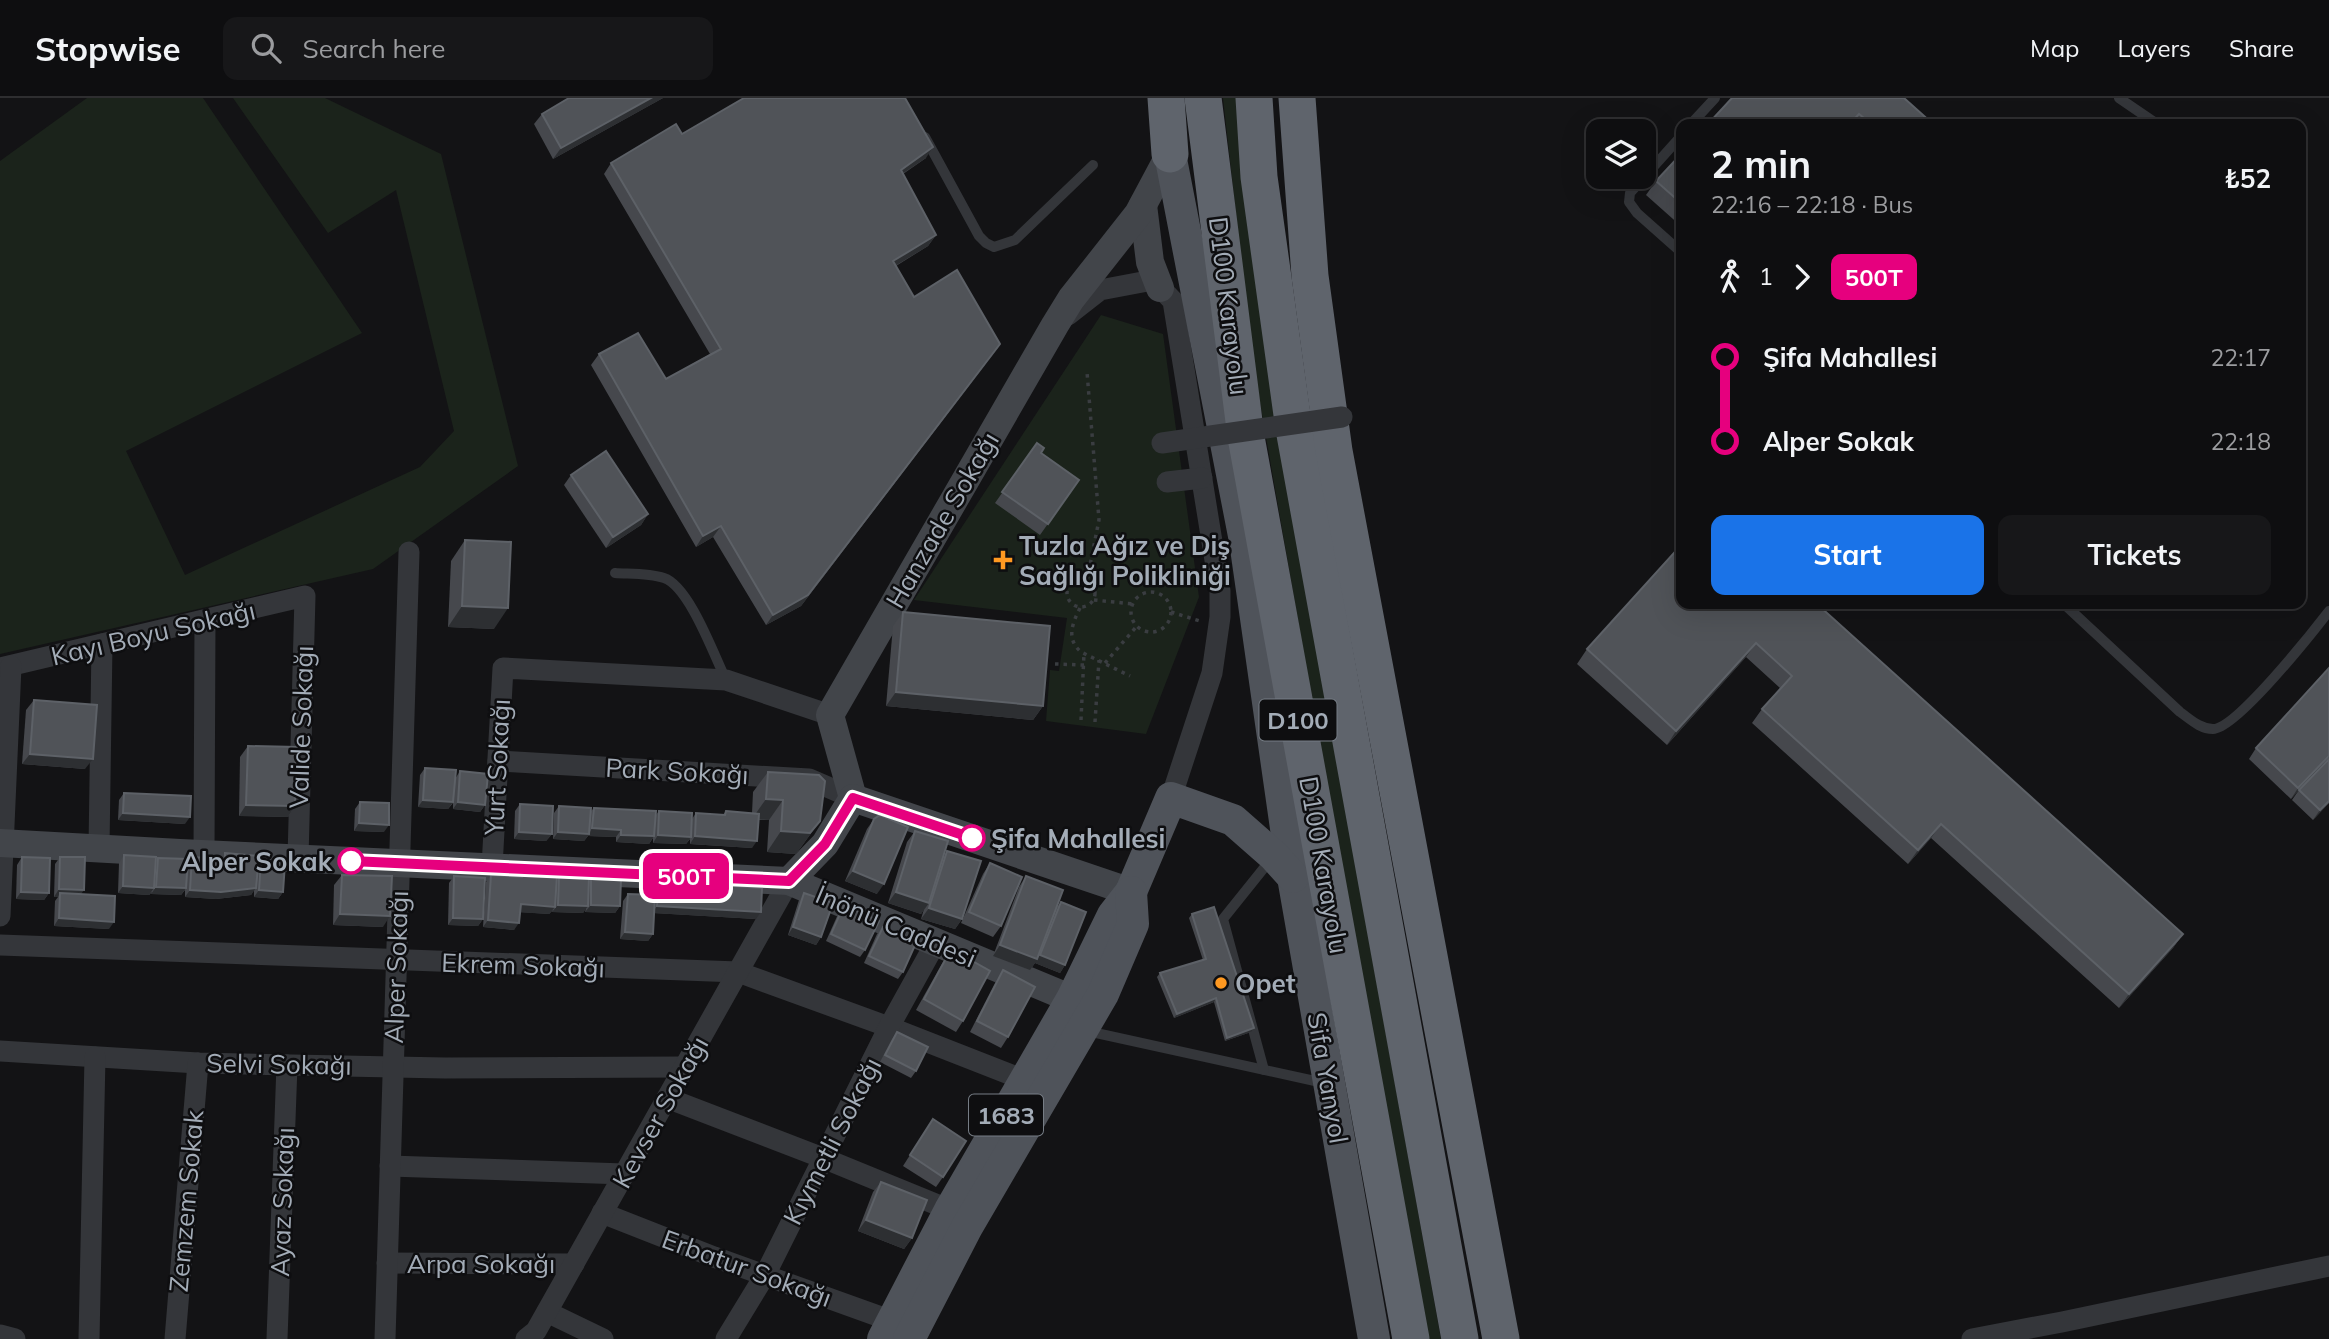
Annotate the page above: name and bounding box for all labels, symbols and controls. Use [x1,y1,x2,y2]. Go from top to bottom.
search box [223,17,713,80]
text: Stopwise [35,28,181,69]
icon: search [247,29,285,67]
text: Search here [303,32,445,65]
text: Map [2030,33,2079,63]
text: Layers [2117,33,2191,63]
text: Share [2229,33,2294,63]
map controls [1586,119,1656,189]
button: layers [1586,119,1656,189]
text: 2 min [1711,140,1811,188]
text: ₺52 [2224,162,2271,195]
text: 22:16 – 22:18 · Bus [1711,190,1913,219]
street label: D100 Karayolu [1202,215,1256,397]
icon: walk [1711,258,1749,296]
icon: forward [1783,258,1821,296]
text: 1 [1759,262,1773,291]
text: 500T [1845,262,1903,292]
text: Şifa Mahallesi [1763,341,1937,374]
text: 22:17 [2211,343,2271,372]
text: Alper Sokak [1763,425,1914,458]
street label: Hanzade Sokağı [878,426,1006,614]
text: 22:18 [2211,427,2271,456]
button: Start [1711,515,1984,595]
button: Tickets [1998,515,2271,595]
place label: Tuzla Ağız ve Diş Sağlığı Polikliniği [1019,529,1231,592]
marker: Tuzla Ağız ve Diş Sağlığı Polikliniği [993,550,1013,570]
street label: Kayı Boyu Sokağı [48,593,258,673]
street label: Valide Sokağı [282,645,320,809]
street label: Yurt Sokağı [477,698,517,837]
road number: D100 [1260,700,1336,740]
street label: Park Sokağı [605,751,749,791]
street label: D100 Karayolu [1292,774,1356,956]
place label: Şifa Mahallesi [991,822,1165,855]
marker: Şifa Mahallesi [959,825,985,851]
place label: Alper Sokak [181,845,333,878]
marker: Alper Sokak [338,848,364,874]
line badge: 500T [637,853,735,899]
text: 500T [657,861,715,891]
street label: İnönü Caddesi [811,877,981,975]
street label: Alper Sokağı [377,890,415,1044]
street label: Ekrem Sokağı [441,946,605,984]
place label: Opet [1235,967,1296,1000]
marker: Opet [1213,975,1229,991]
street label: Sifa Yanyol [1300,1010,1356,1146]
street label: Kevser Sokağı [605,1030,715,1194]
street label: Selvi Sokağı [206,1046,352,1082]
street label: Kıymetli Sokağı [776,1052,888,1230]
road number: 1683 [969,1094,1043,1135]
street label: Zemzem Sokak [162,1108,210,1293]
street label: Ayaz Sokağı [263,1127,301,1277]
street label: Erbatur Sokağı [658,1222,836,1314]
street label: Arpa Sokağı [407,1247,555,1280]

